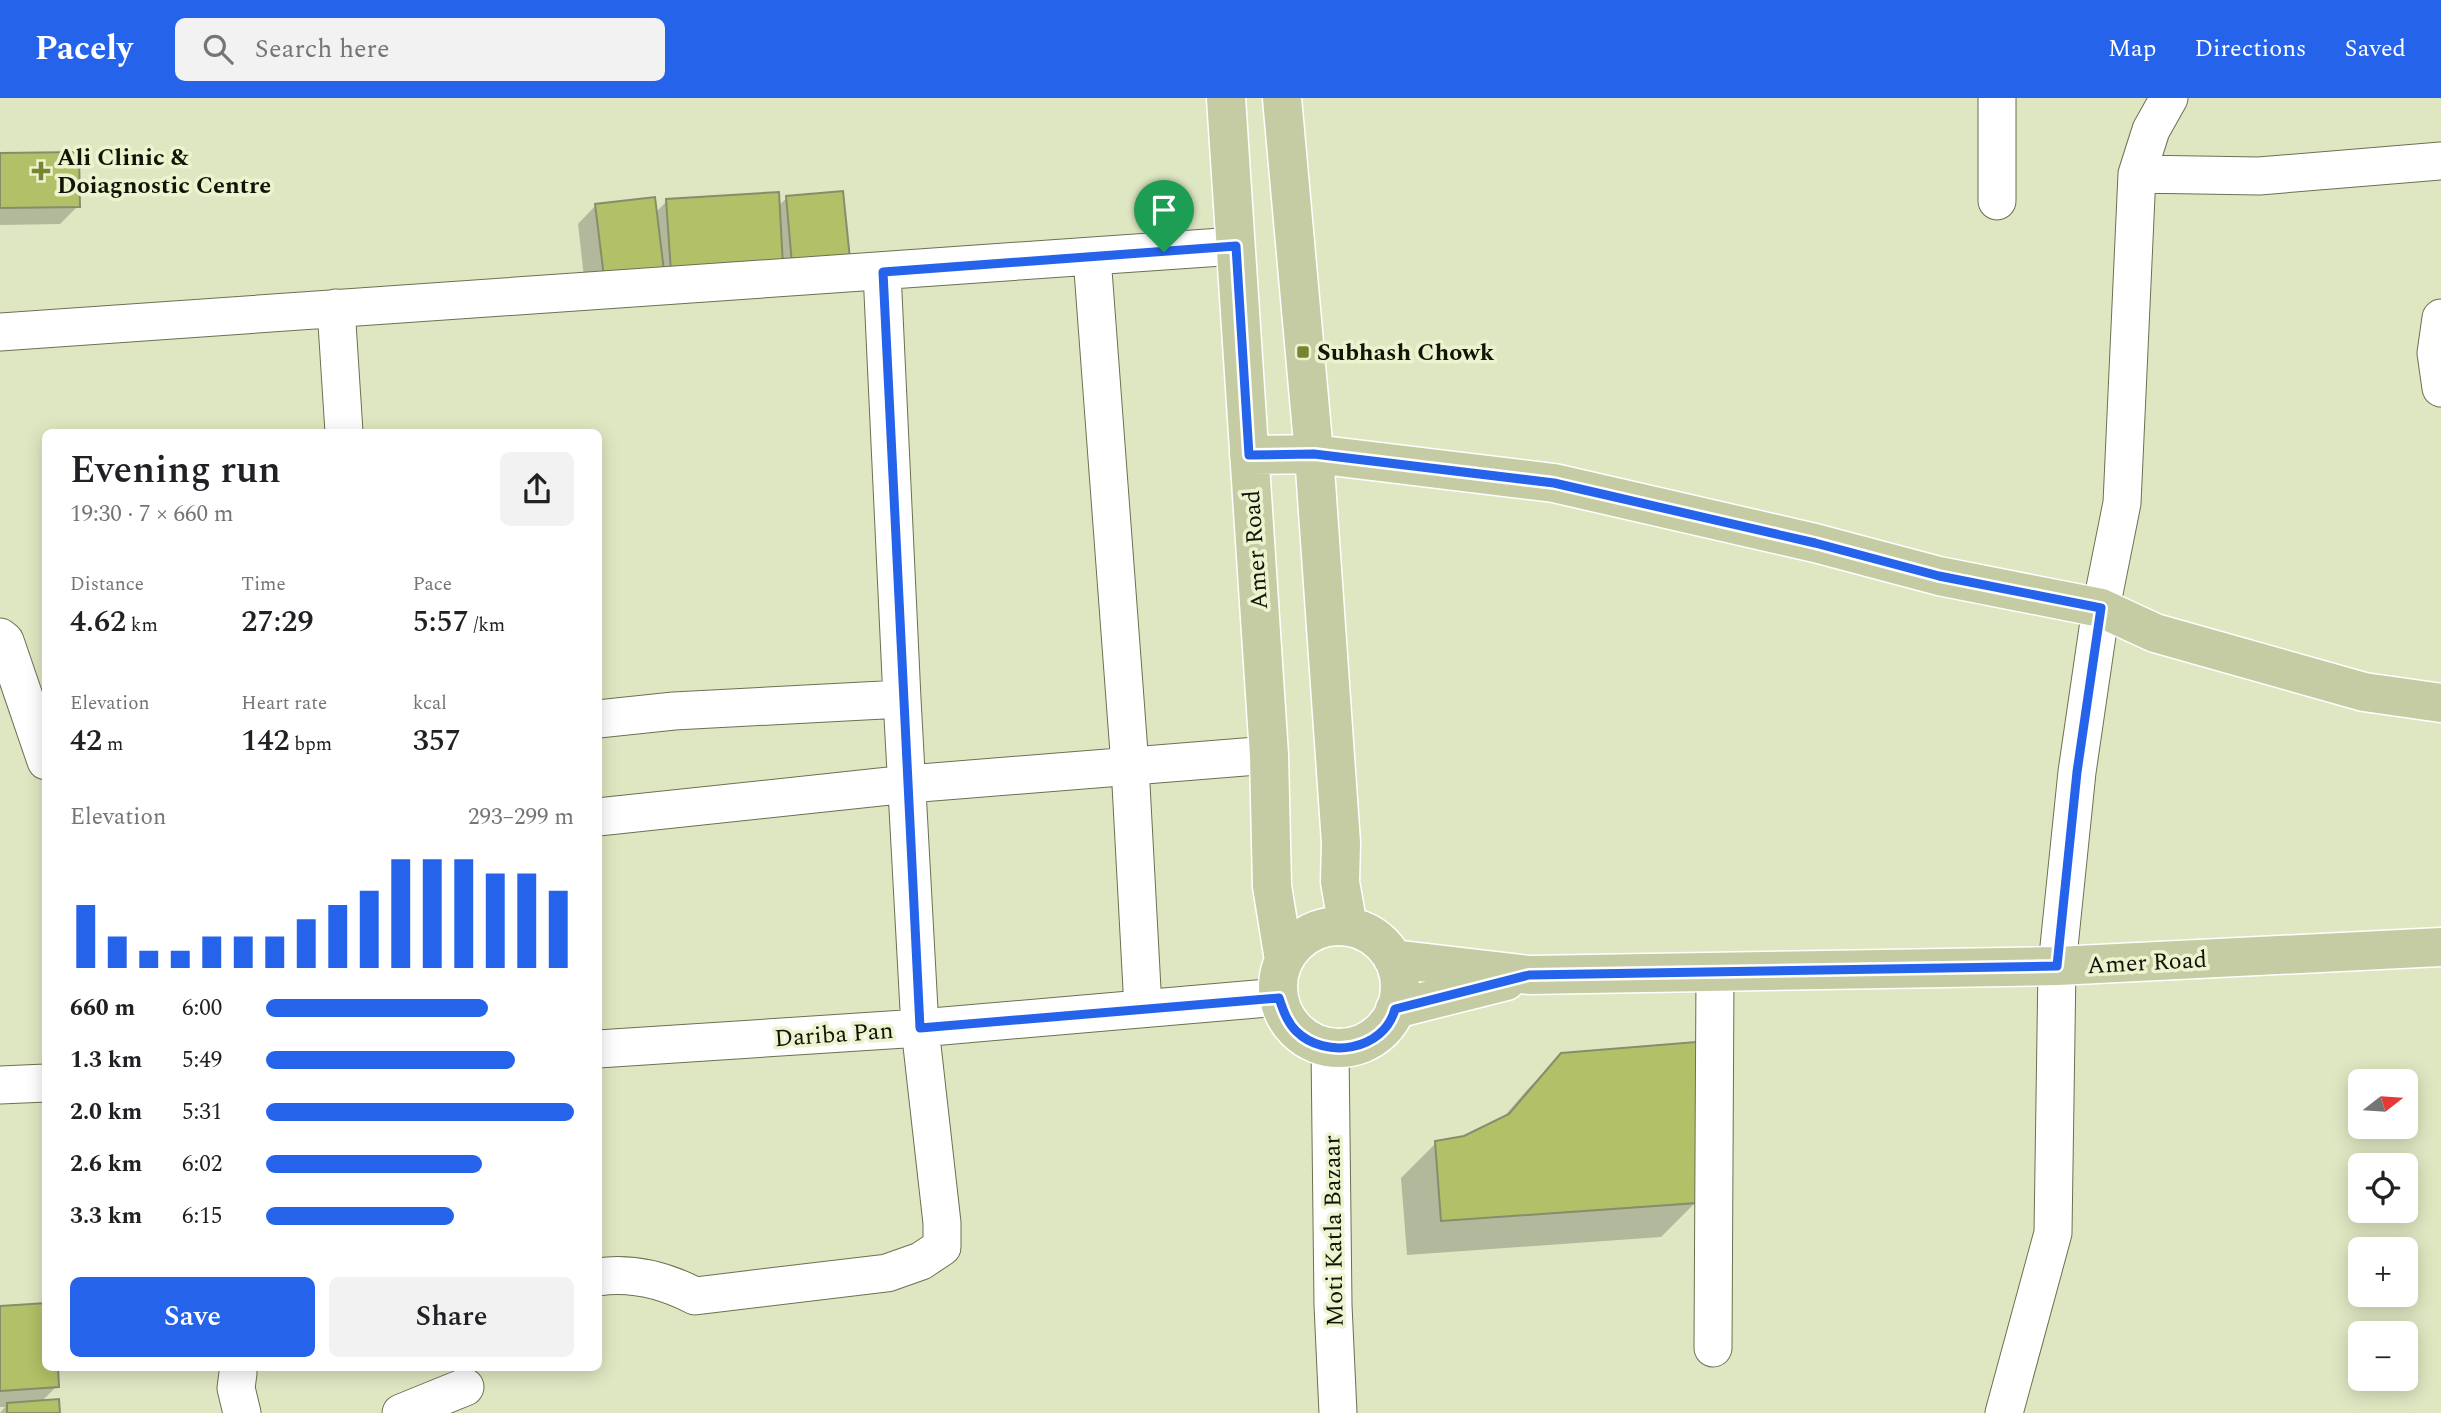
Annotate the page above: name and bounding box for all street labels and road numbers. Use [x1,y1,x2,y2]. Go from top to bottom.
street label: Amer Road [1234,489,1278,611]
street label: Amer Road [2086,942,2208,984]
street label: Dariba Pan [773,1013,895,1057]
street label: Moti Katla Bazaar [1314,1135,1354,1327]

